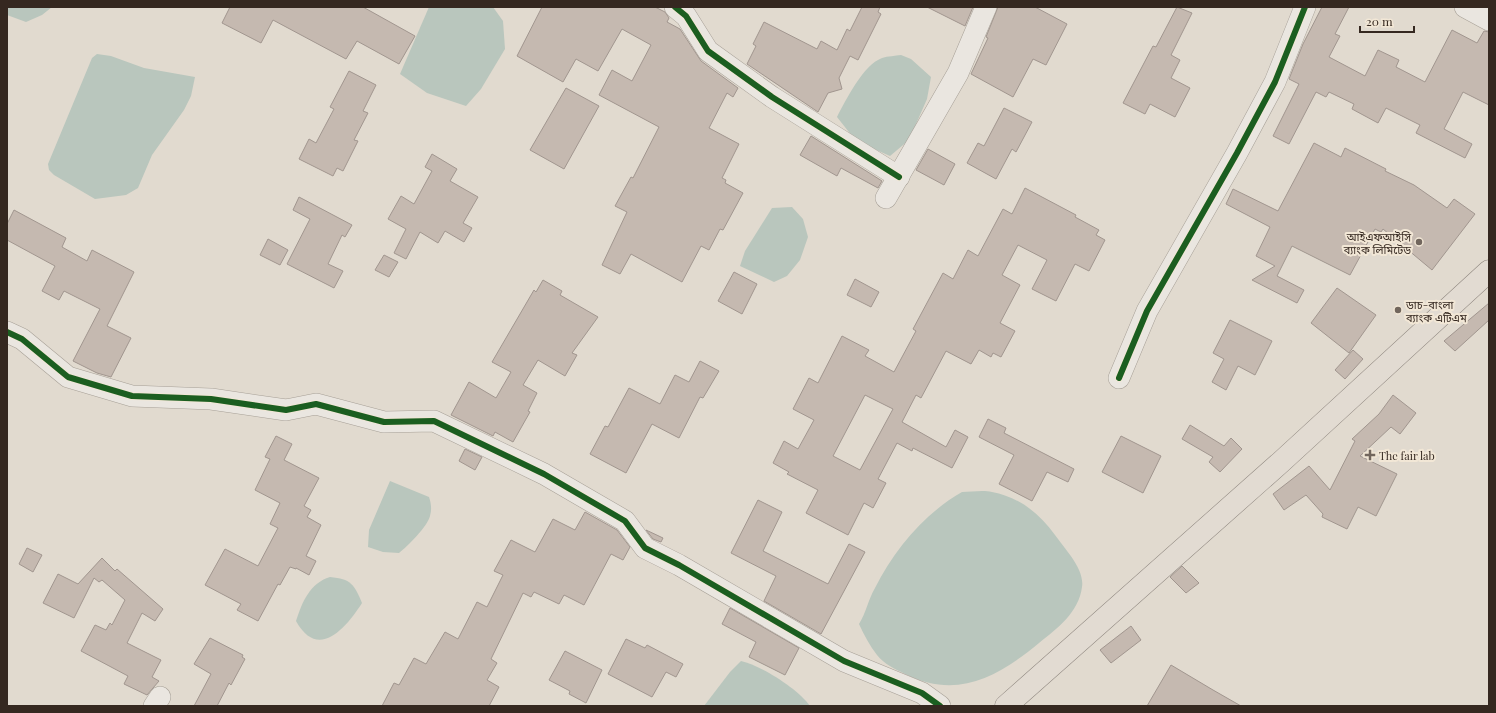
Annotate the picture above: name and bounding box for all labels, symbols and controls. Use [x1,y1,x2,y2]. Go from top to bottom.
scale bar [1360,8,1414,34]
text: 20 m [1366,13,1393,29]
place label: আইএফআইসি ব্যাংক লিমিটেড [1343,229,1411,257]
marker: আইএফআইসি ব্যাংক লিমিটেড [1414,237,1424,247]
place label: ডাচ-বাংলা ব্যাংক এটিএম [1405,297,1467,325]
marker: ডাচ-বাংলা ব্যাংক এটিএম [1393,305,1403,315]
place label: The fair lab [1379,448,1435,463]
marker: The fair lab [1364,449,1376,461]

